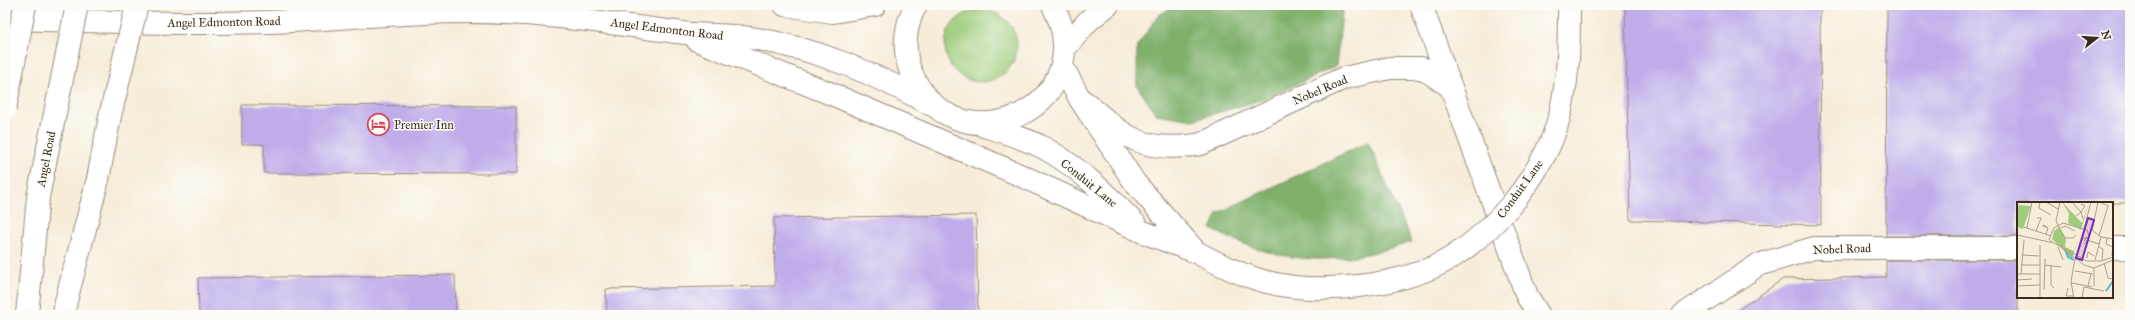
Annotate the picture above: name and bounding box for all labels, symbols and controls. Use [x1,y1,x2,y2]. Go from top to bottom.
street label: Angel Edmonton Road [166,14,281,31]
street label: Angel Edmonton Road [609,15,724,44]
north arrow [2077,18,2117,58]
text: N [2099,29,2114,42]
street label: Nobel Road [1290,72,1350,108]
hotel icon: Premier Inn [366,112,392,138]
place label: Premier Inn [394,118,454,132]
street label: Angel Road [34,130,59,189]
street label: Conduit Lane [1058,156,1120,210]
street label: Conduit Lane [1494,157,1546,221]
inset map [2017,202,2113,298]
street label: Nobel Road [1813,241,1871,257]

